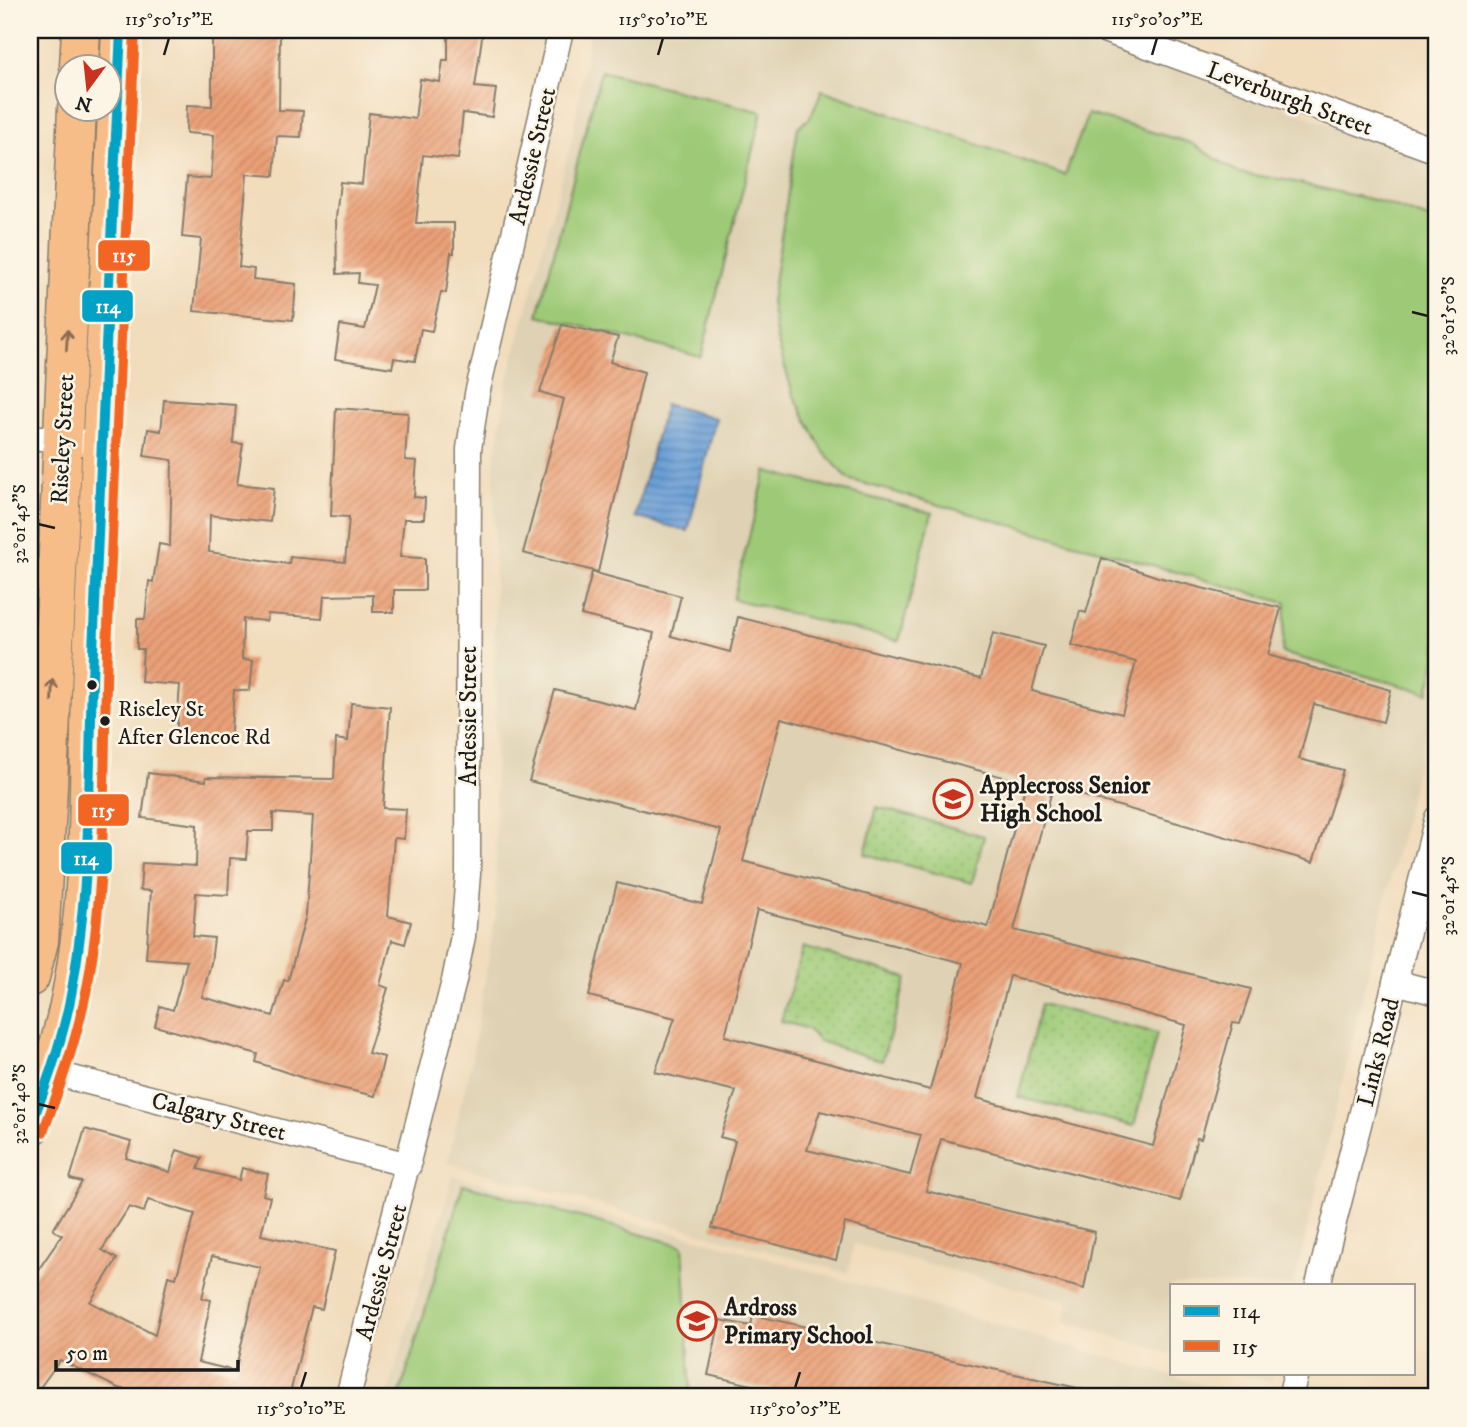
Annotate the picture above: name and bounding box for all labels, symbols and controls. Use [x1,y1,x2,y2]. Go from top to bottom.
text: 115°50'15"E [125,9,213,31]
text: 115°50'10"E [619,9,708,31]
text: 115°50'05"E [1111,9,1203,31]
north arrow [52,52,122,122]
street label: Leverburgh Street [1203,55,1377,143]
street label: Ardessie Street [503,84,563,228]
text: N [73,90,95,116]
line badge: 115 [97,239,151,272]
text: 115 [112,245,136,268]
text: 32°01'50"S [1438,276,1460,356]
line badge: 114 [81,289,134,323]
text: 114 [96,296,122,319]
one-way arrow [60,329,73,352]
street label: Riseley Street [45,373,81,505]
text: 32°01'45"S [9,484,31,564]
street label: Ardessie Street [454,646,484,786]
unlabelled marker [85,678,99,692]
one-way arrow [45,679,58,702]
place label: Riseley St After Glencoe Rd [118,696,270,751]
marker: Riseley St After Glencoe Rd [98,714,112,728]
place label: Applecross Senior High School [979,771,1151,829]
school or university icon: Applecross Senior High School [932,778,974,820]
line badge: 115 [77,793,130,827]
text: 115 [91,800,115,823]
line badge: 114 [60,841,113,875]
text: 114 [74,848,100,871]
text: 32°01'45"S [1438,856,1460,936]
street label: Links Road [1351,995,1407,1110]
text: 32°01'40"S [9,1064,31,1144]
street label: Calgary Street [148,1086,289,1148]
street label: Ardessie Street [349,1200,415,1344]
legend [1170,1284,1414,1374]
place label: Ardross Primary School [723,1293,873,1351]
text: 114 [1232,1299,1260,1325]
school or university icon: Ardross Primary School [676,1300,718,1342]
scale bar [56,1329,238,1373]
text: 115 [1232,1335,1258,1361]
text: 50 m [66,1341,108,1367]
text: 115°50'10"E [257,1398,346,1420]
text: 115°50'05"E [749,1398,841,1420]

